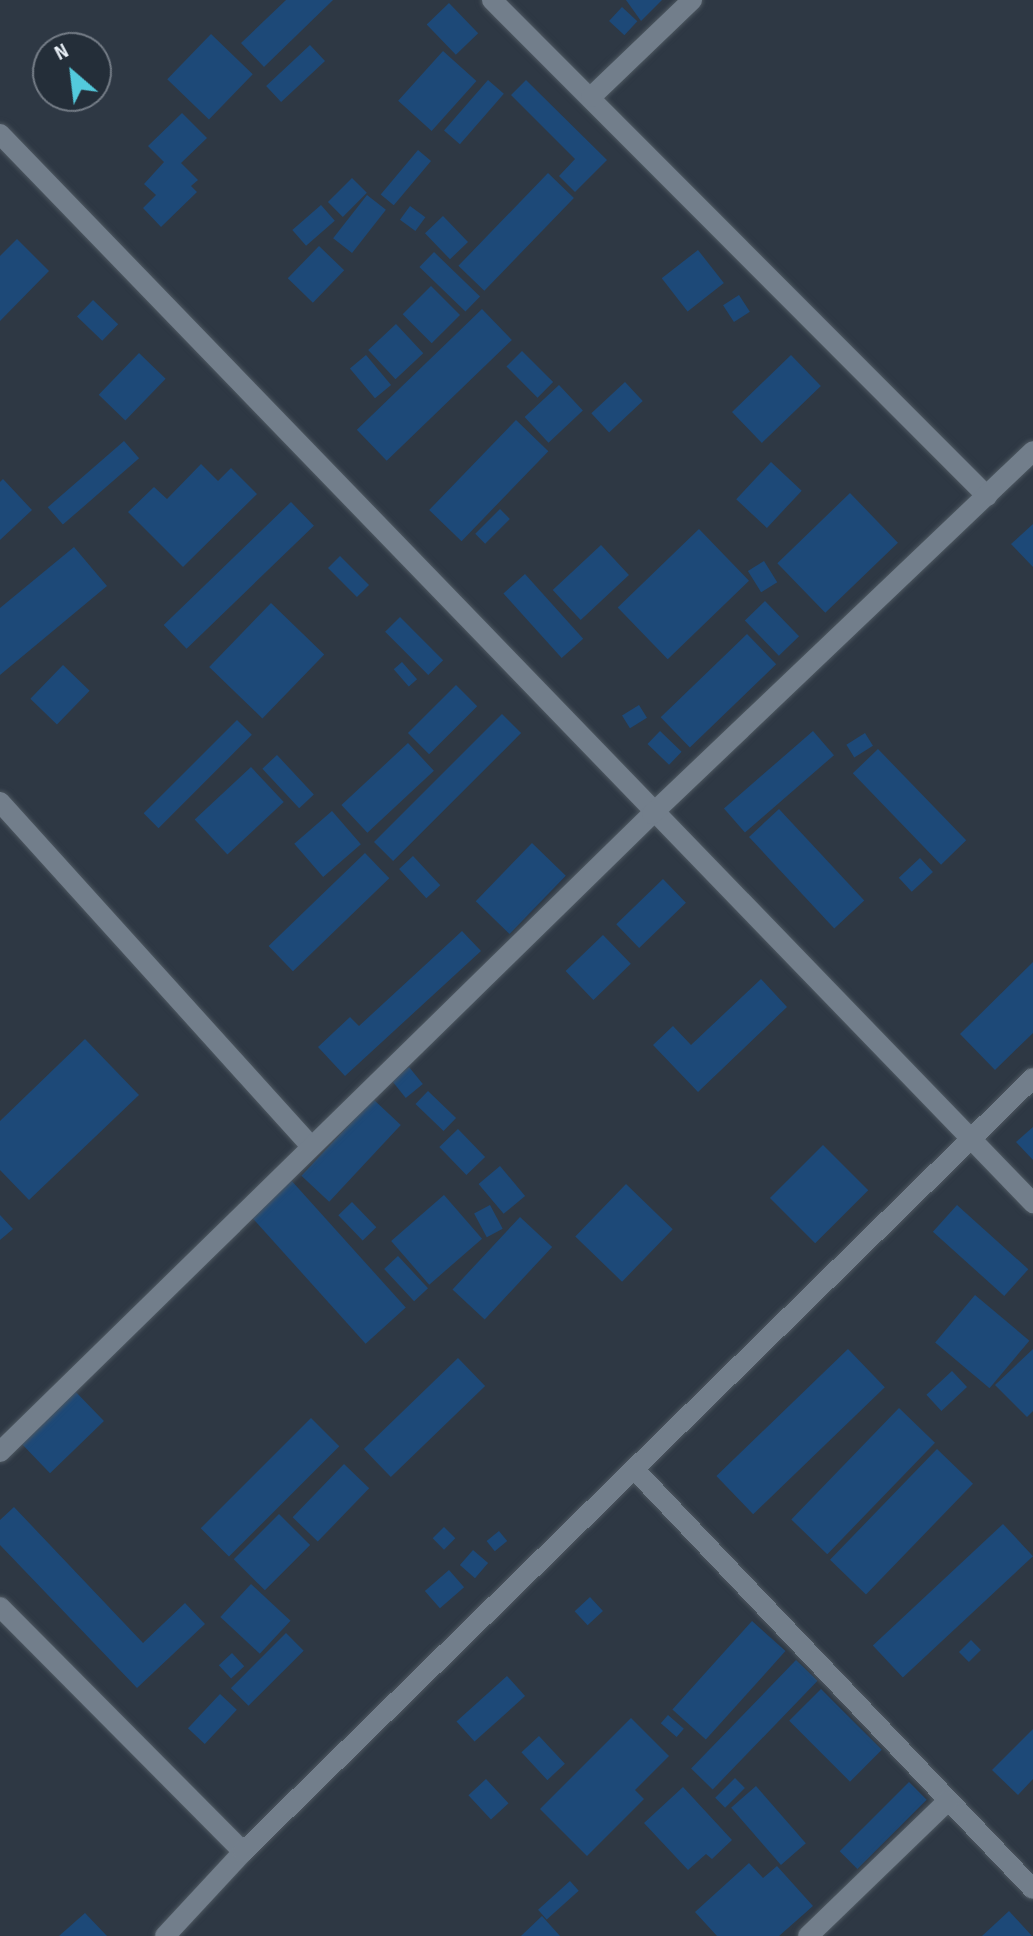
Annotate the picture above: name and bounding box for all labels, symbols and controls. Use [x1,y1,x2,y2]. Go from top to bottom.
north arrow [32,32,112,112]
text: N [50,37,73,67]

